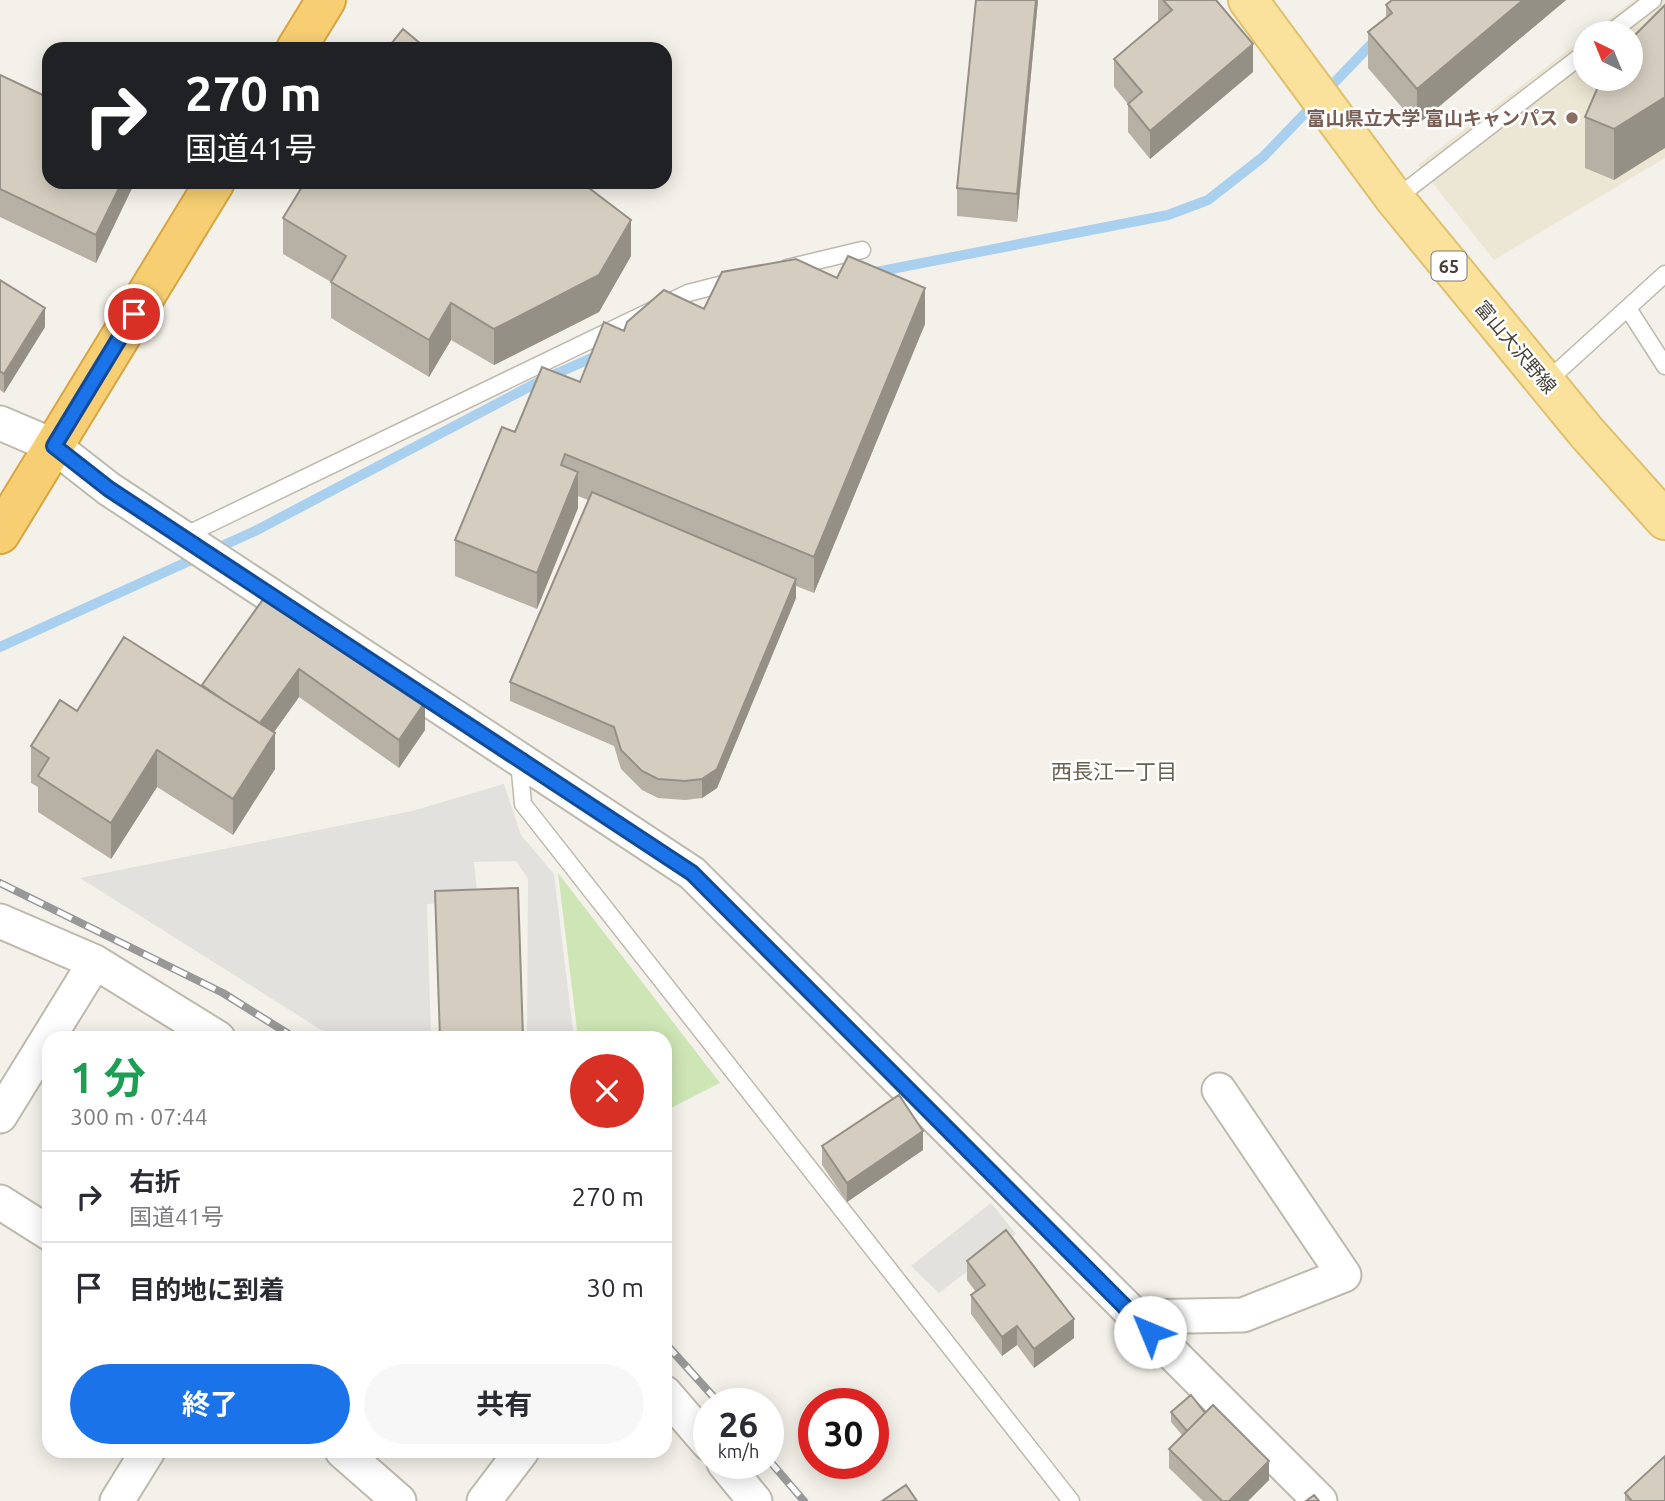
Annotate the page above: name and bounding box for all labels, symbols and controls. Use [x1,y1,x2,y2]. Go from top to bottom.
north arrow [1573,21,1643,91]
map controls [1573,21,1643,91]
text: 270 m [185,65,322,120]
icon: right [70,70,161,161]
place label: 富山県立大学 富山キャンパス [1306,107,1558,129]
marker: 富山県立大学 富山キャンパス [1564,110,1580,126]
text: 国道41号 [185,130,317,166]
road number: 65 [1432,252,1466,280]
pin [104,284,164,344]
icon: arrive [115,295,153,333]
street label: 富山大沢野線 [1471,296,1561,398]
district label: 西長江一丁目 [1051,759,1177,783]
text: 1 分 [70,1054,146,1101]
button: close [570,1054,644,1128]
text: 300 m · 07:44 [70,1104,208,1129]
text: 右折 [129,1167,181,1196]
icon: right [70,1178,108,1216]
text: 270 m [572,1182,644,1211]
text: 国道41号 [129,1204,224,1229]
icon: arrive [70,1269,108,1307]
text: 30 m [586,1273,644,1302]
text: 目的地に到着 [129,1275,285,1304]
position arrow [1113,1295,1187,1369]
button: 終了 [70,1364,350,1444]
button: 共有 [364,1364,644,1444]
speed limit sign: 30 [798,1388,889,1479]
text: 26 [719,1404,758,1444]
text: km/h [718,1441,759,1461]

